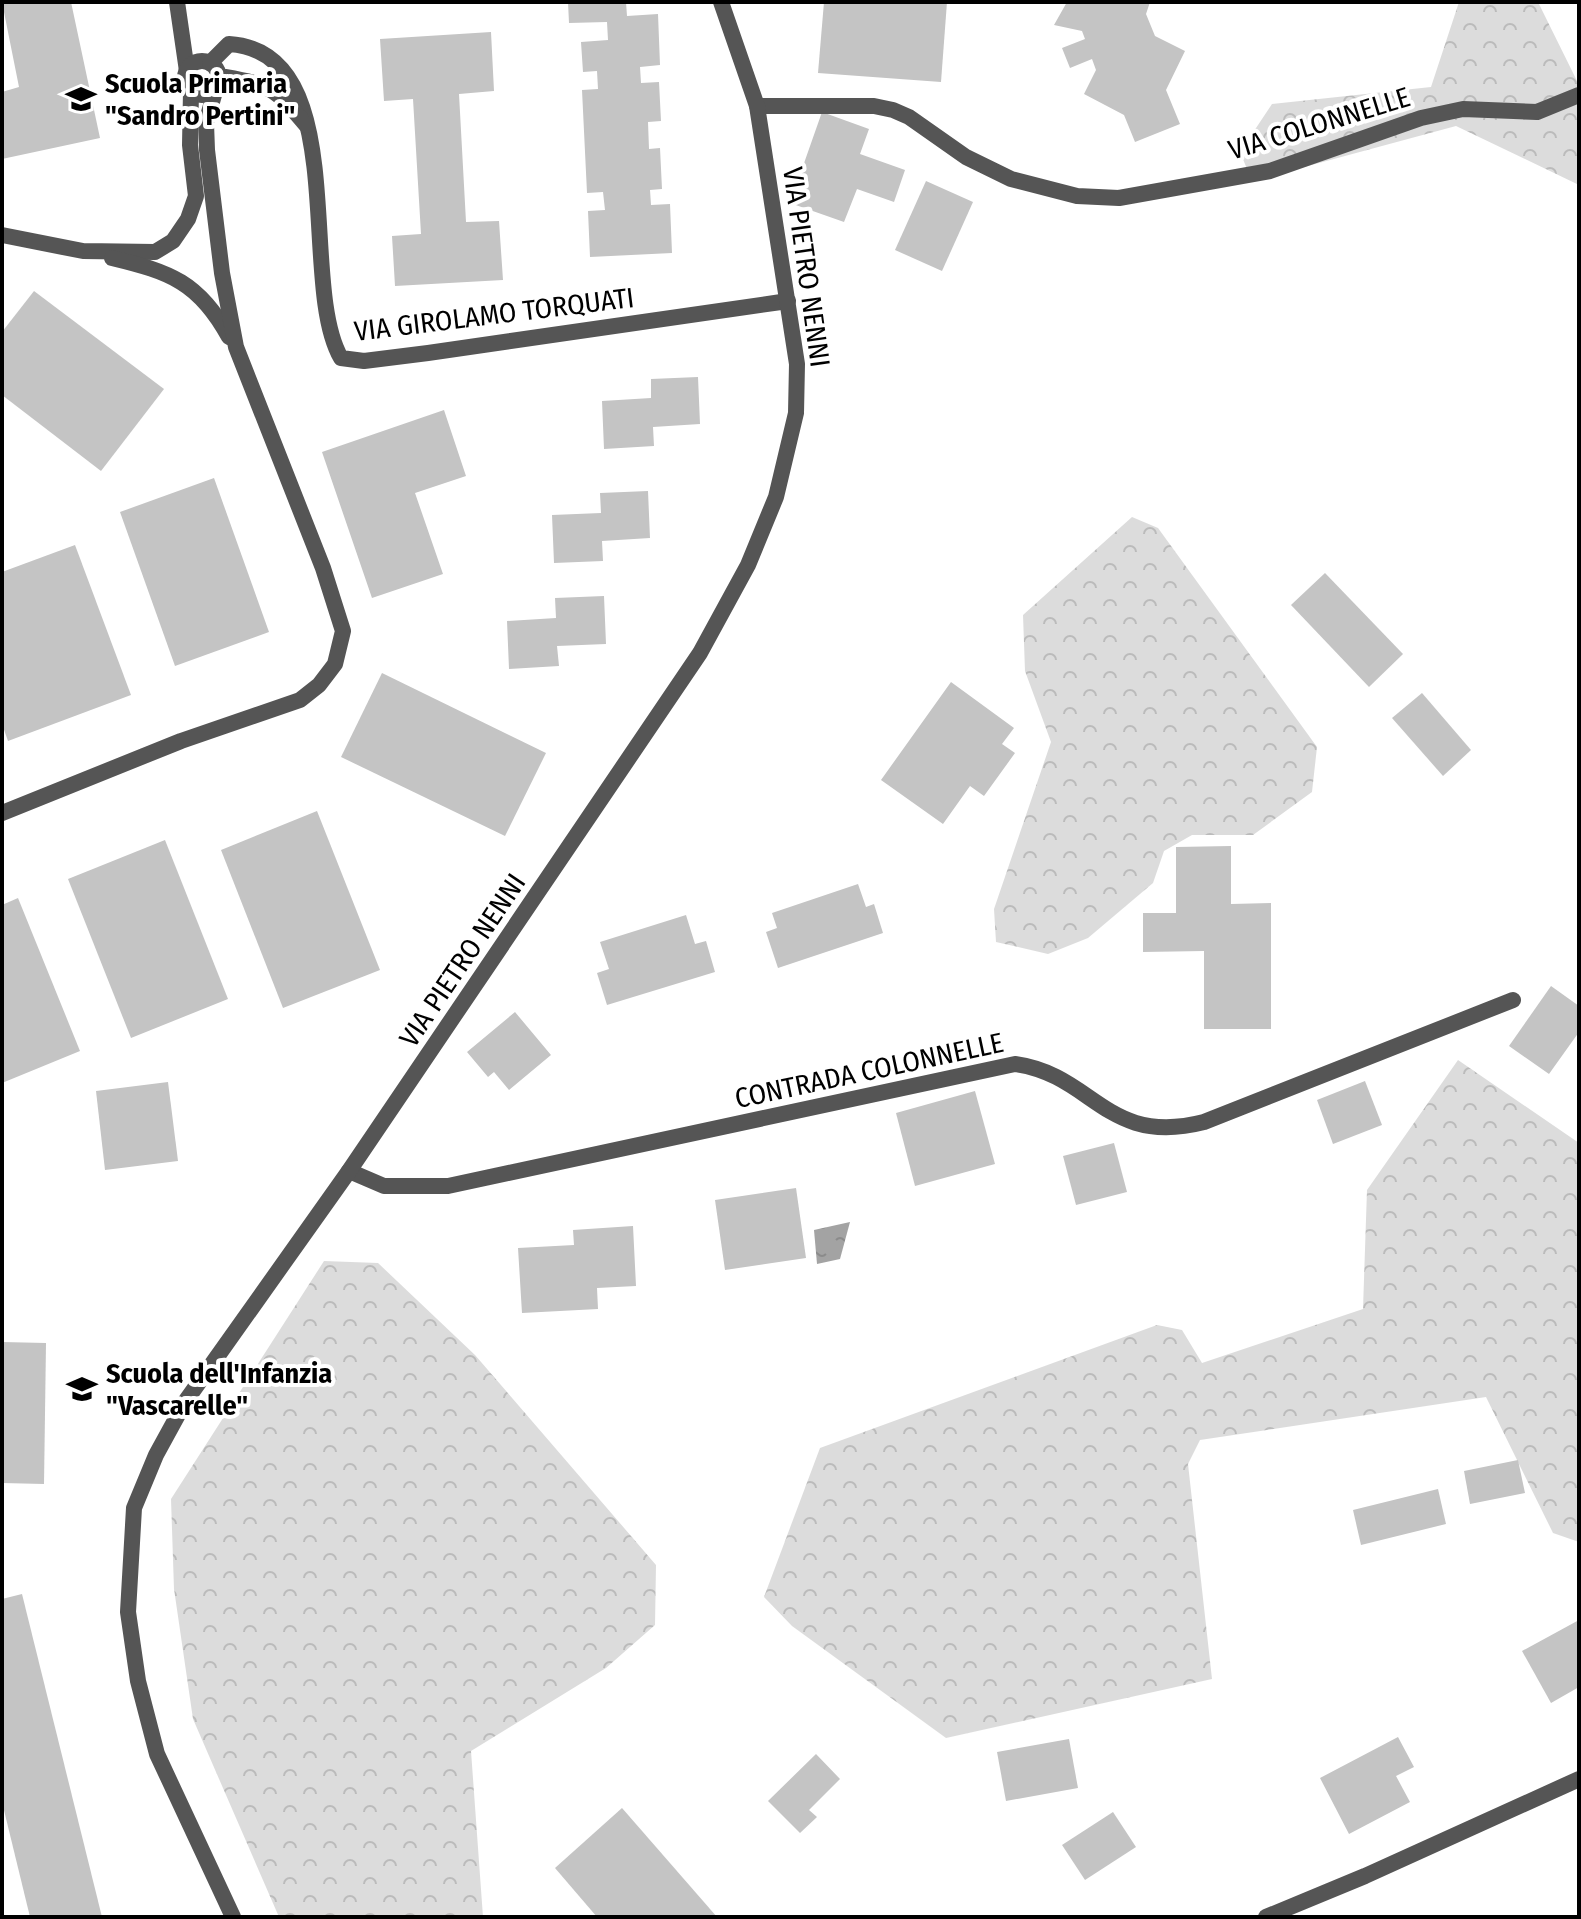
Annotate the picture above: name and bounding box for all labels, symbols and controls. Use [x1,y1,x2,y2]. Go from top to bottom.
place label: Scuola Primaria "Sandro Pertini" [105,67,295,132]
street label: VIA COLONNELLE [1224,80,1414,167]
school or university icon: Scuola Primaria "Sandro Pertini" [64,82,98,116]
street label: VIA PIETRO NENNI [776,165,837,369]
street label: VIA GIROLAMO TORQUATI [352,281,636,348]
street label: VIA PIETRO NENNI [392,867,532,1053]
street label: CONTRADA COLONNELLE [732,1026,1006,1115]
place label: Scuola dell'Infanzia "Vascarelle" [106,1357,332,1422]
school or university icon: Scuola dell'Infanzia "Vascarelle" [65,1372,99,1406]

